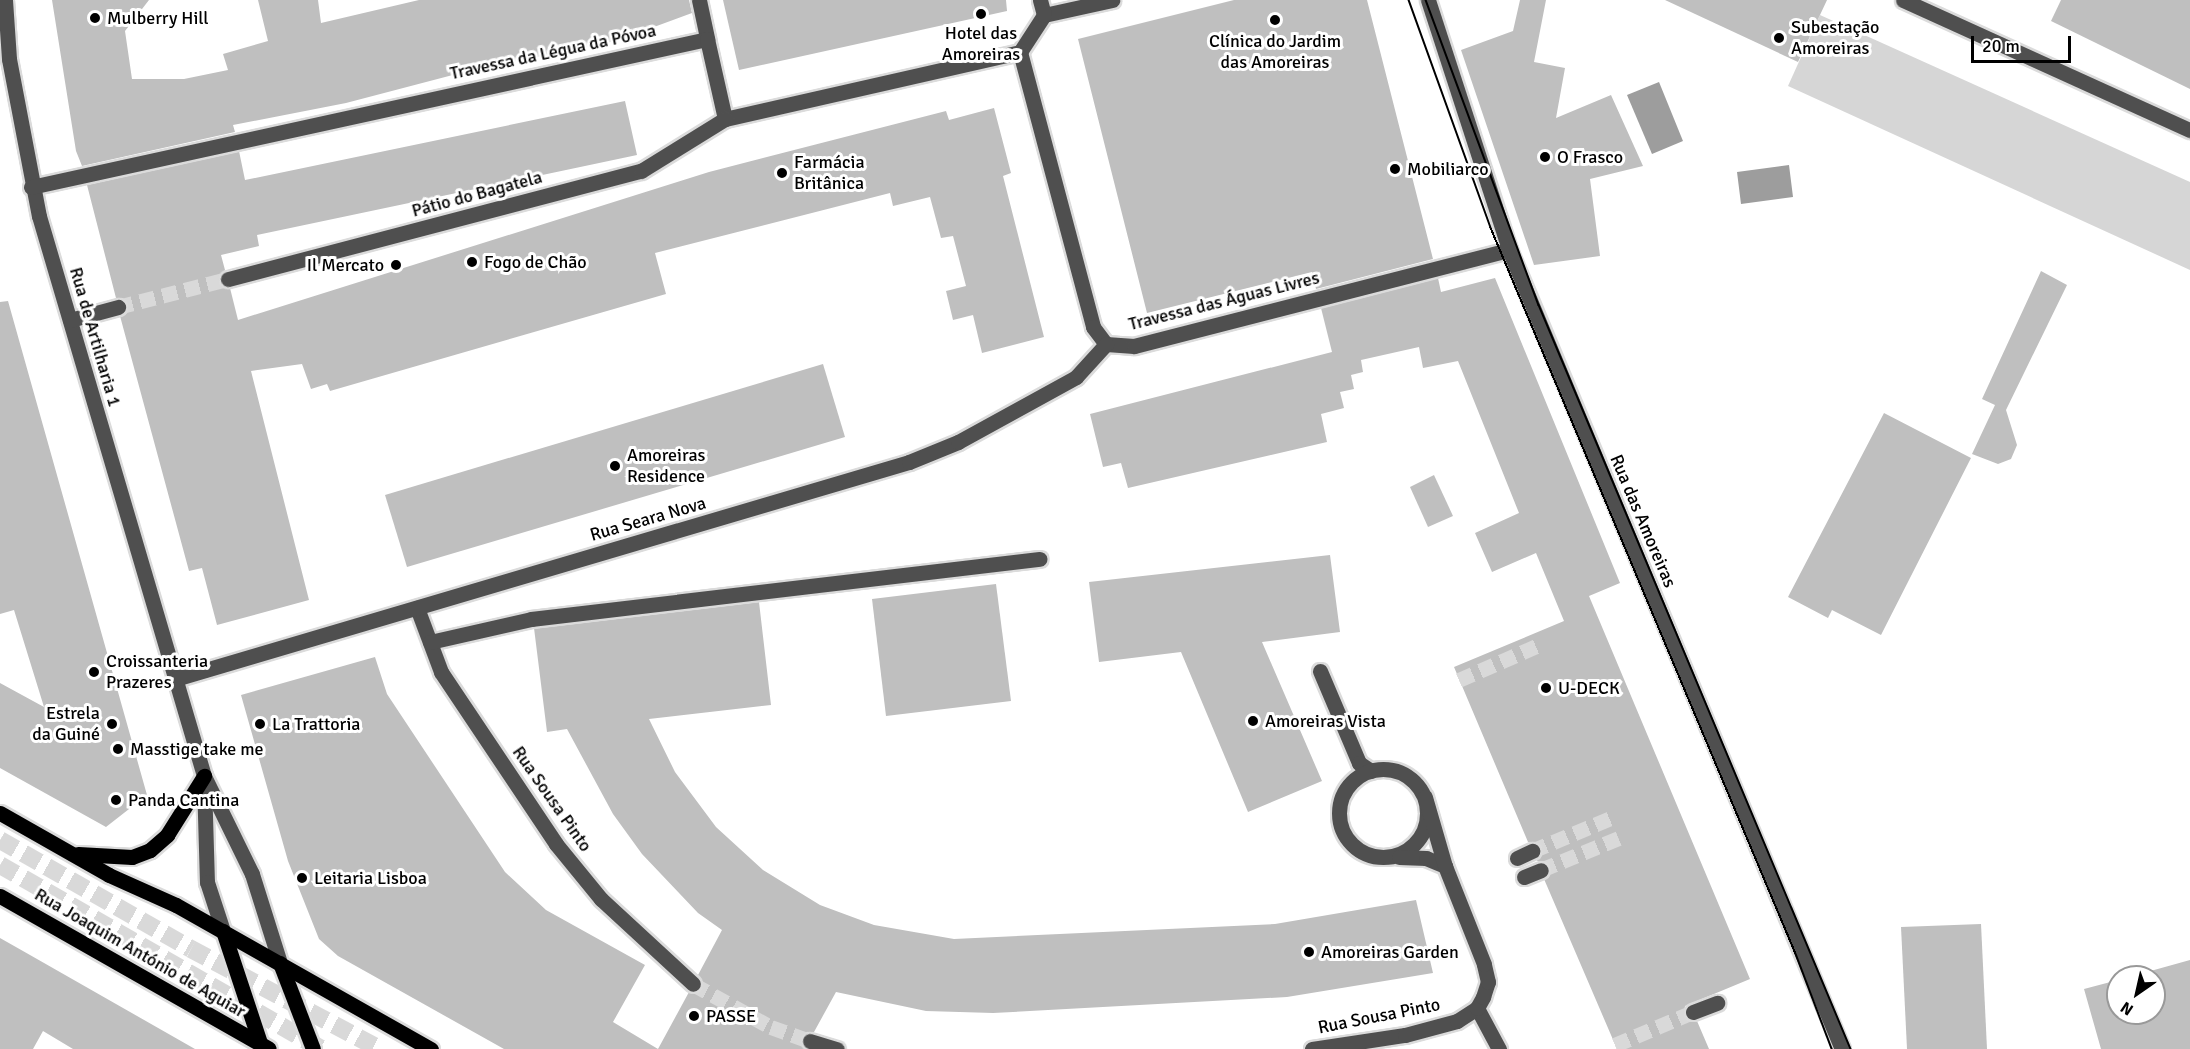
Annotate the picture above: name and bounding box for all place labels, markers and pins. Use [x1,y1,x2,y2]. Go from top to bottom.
place label: Mulberry Hill [107,7,209,29]
marker: Hotel das Amoreiras [974,7,988,21]
marker: Mulberry Hill [88,11,102,25]
marker: Clínica do Jardim das Amoreiras [1266,11,1284,29]
place label: Subestação Amoreiras [1791,17,1879,60]
place label: Hotel das Amoreiras [942,23,1020,66]
place label: Clínica do Jardim das Amoreiras [1209,31,1341,74]
marker: Subestação Amoreiras [1772,31,1786,45]
place label: O Frasco [1557,146,1623,168]
marker: O Frasco [1538,150,1552,164]
place label: Farmácia Britânica [794,152,865,195]
place label: Mobiliarco [1407,158,1488,180]
marker: Mobiliarco [1388,162,1402,176]
marker: Farmácia Britânica [775,166,789,180]
place label: Fogo de Chão [484,251,587,273]
place label: Il Mercato [307,254,384,276]
marker: Fogo de Chão [465,255,479,269]
marker: Il Mercato [389,258,403,272]
place label: Amoreiras Residence [627,445,705,488]
marker: Amoreiras Residence [608,459,622,473]
place label: Croissanteria Prazeres [106,651,208,694]
marker: Croissanteria Prazeres [87,665,101,679]
place label: U-DECK [1558,677,1620,699]
marker: U-DECK [1539,681,1553,695]
place label: Estrela da Guiné [32,703,100,746]
place label: Amoreiras Vista [1265,710,1386,732]
place label: La Trattoria [272,713,360,735]
marker: Amoreiras Vista [1246,714,1260,728]
marker: Estrela da Guiné [105,717,119,731]
marker: La Trattoria [253,717,267,731]
place label: Masstige take me [130,738,264,760]
marker: Masstige take me [111,742,125,756]
place label: Panda Cantina [128,789,239,811]
marker: Panda Cantina [109,793,123,807]
place label: Leitaria Lisboa [314,867,427,889]
marker: Leitaria Lisboa [295,871,309,885]
place label: Amoreiras Garden [1321,941,1459,963]
marker: Amoreiras Garden [1302,945,1316,959]
place label: PASSE [706,1005,756,1027]
marker: PASSE [687,1009,701,1023]

